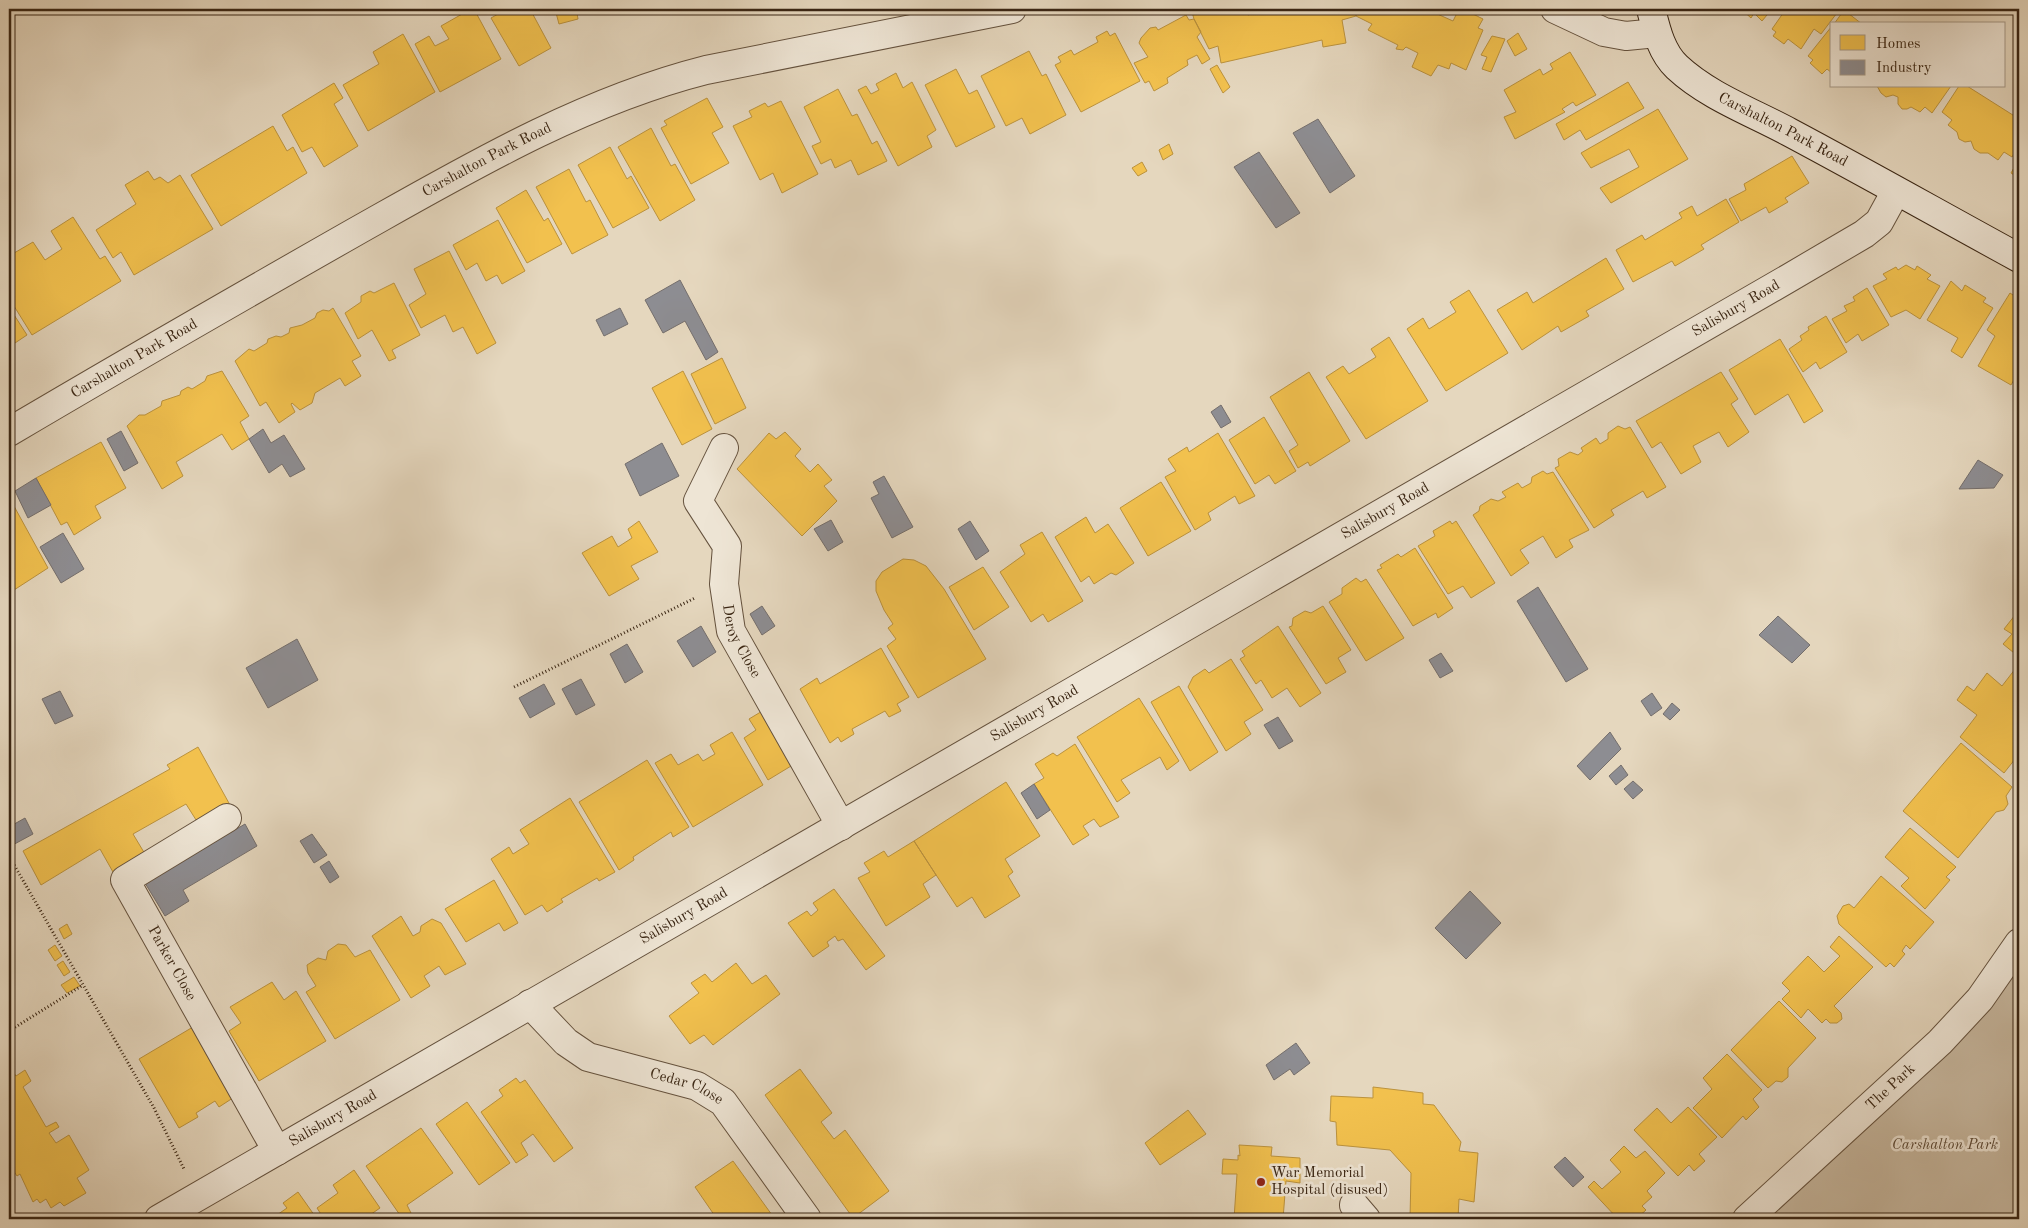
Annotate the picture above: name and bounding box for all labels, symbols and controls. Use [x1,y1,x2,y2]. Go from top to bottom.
legend [1830,22,2006,88]
text: Homes [1876,37,1921,52]
text: Industry [1876,61,1932,76]
street label: Carshalton Park Road [1716,90,1850,170]
street label: Carshalton Park Road [420,120,554,200]
street label: Salisbury Road [1690,277,1783,340]
street label: Carshalton Park Road [68,316,200,401]
street label: Salisbury Road [1339,480,1432,542]
street label: Deroy Close [720,603,763,680]
street label: Salisbury Road [988,682,1081,745]
street label: Salisbury Road [637,885,731,947]
street label: Parker Close [145,923,199,1003]
street label: The Park [1863,1061,1918,1113]
street label: Cedar Close [648,1066,726,1108]
street label: Salisbury Road [287,1087,380,1150]
park label: Carshalton Park [1892,1138,1998,1153]
place label: War Memorial Hospital (disused) [1271,1166,1388,1198]
marker: War Memorial Hospital (disused) [1255,1176,1267,1188]

